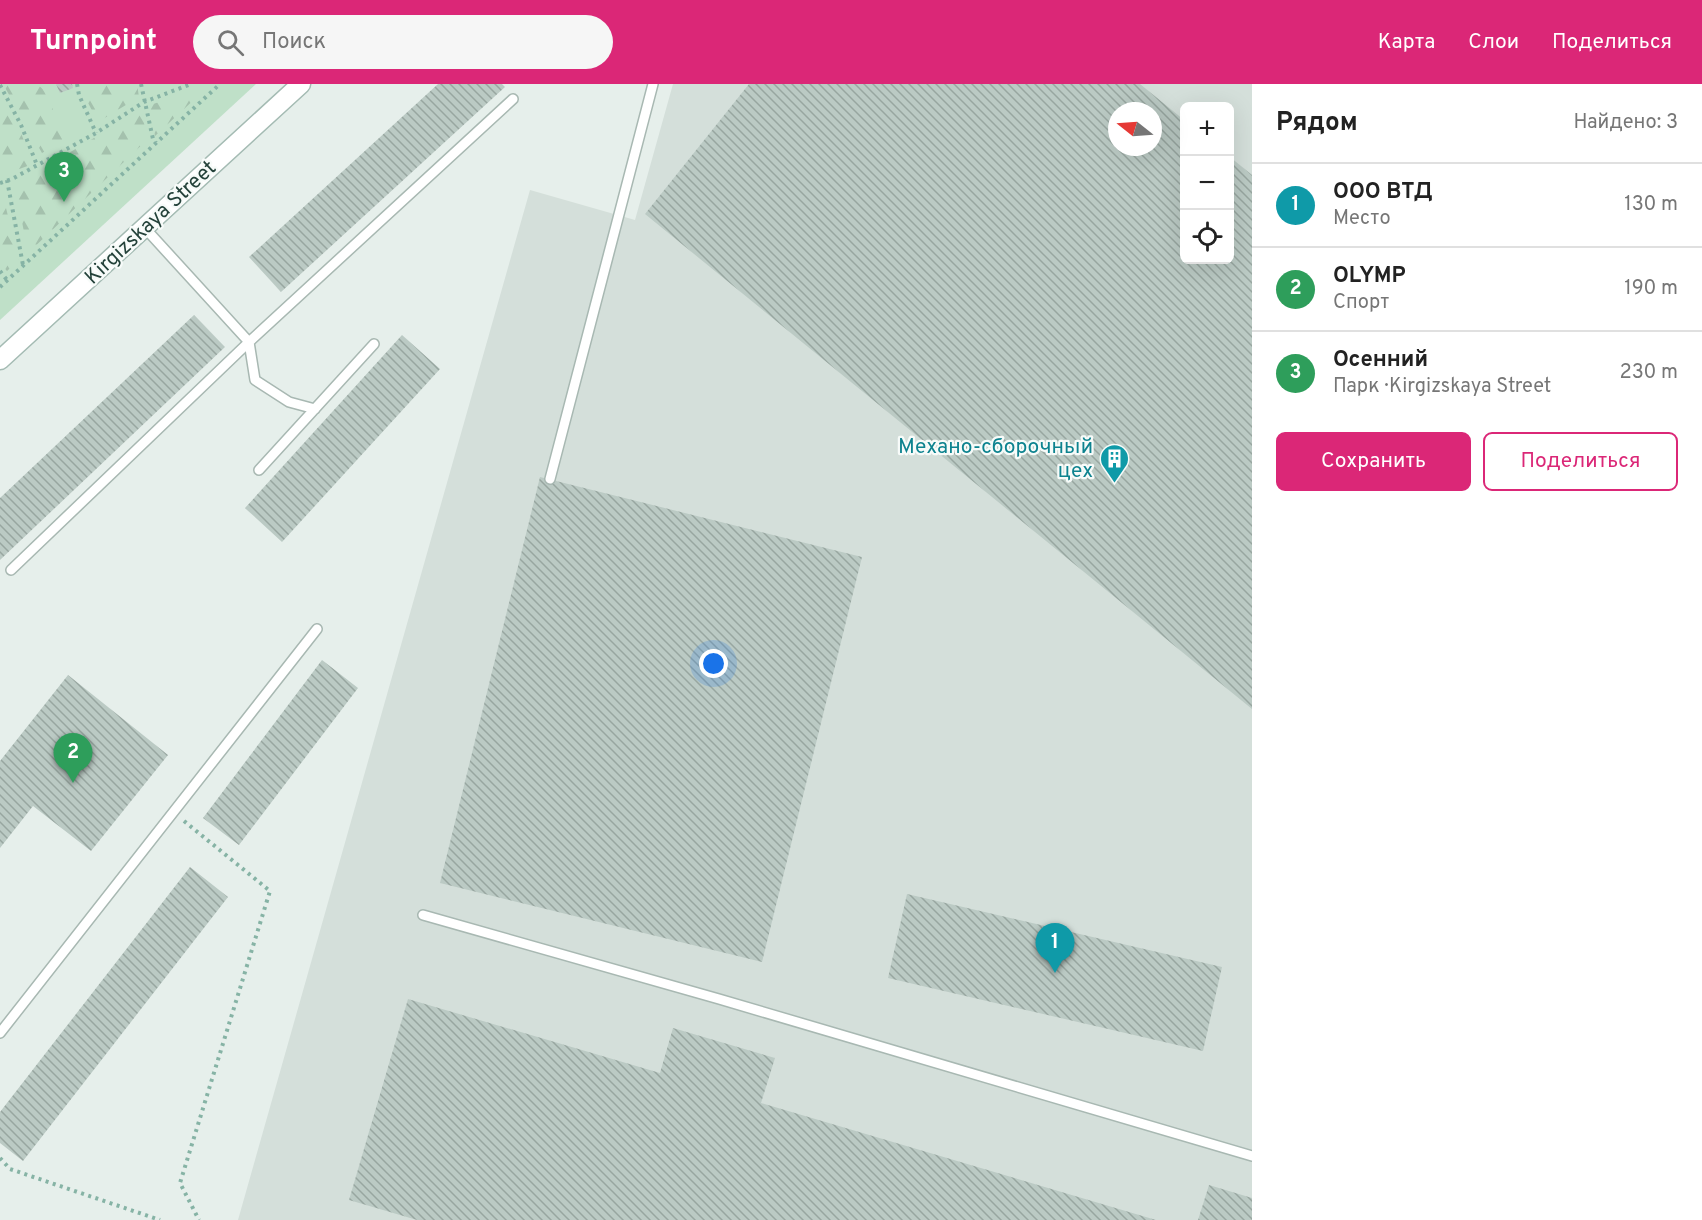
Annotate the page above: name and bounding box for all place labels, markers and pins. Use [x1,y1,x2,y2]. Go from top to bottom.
pin: 3 [44,152,84,202]
place label: Механо-сборочный цех [898,434,1093,485]
building icon: Механо-сборочный цех [1098,442,1130,484]
pin: 2 [54,734,92,783]
pin: 1 [1036,924,1074,973]

